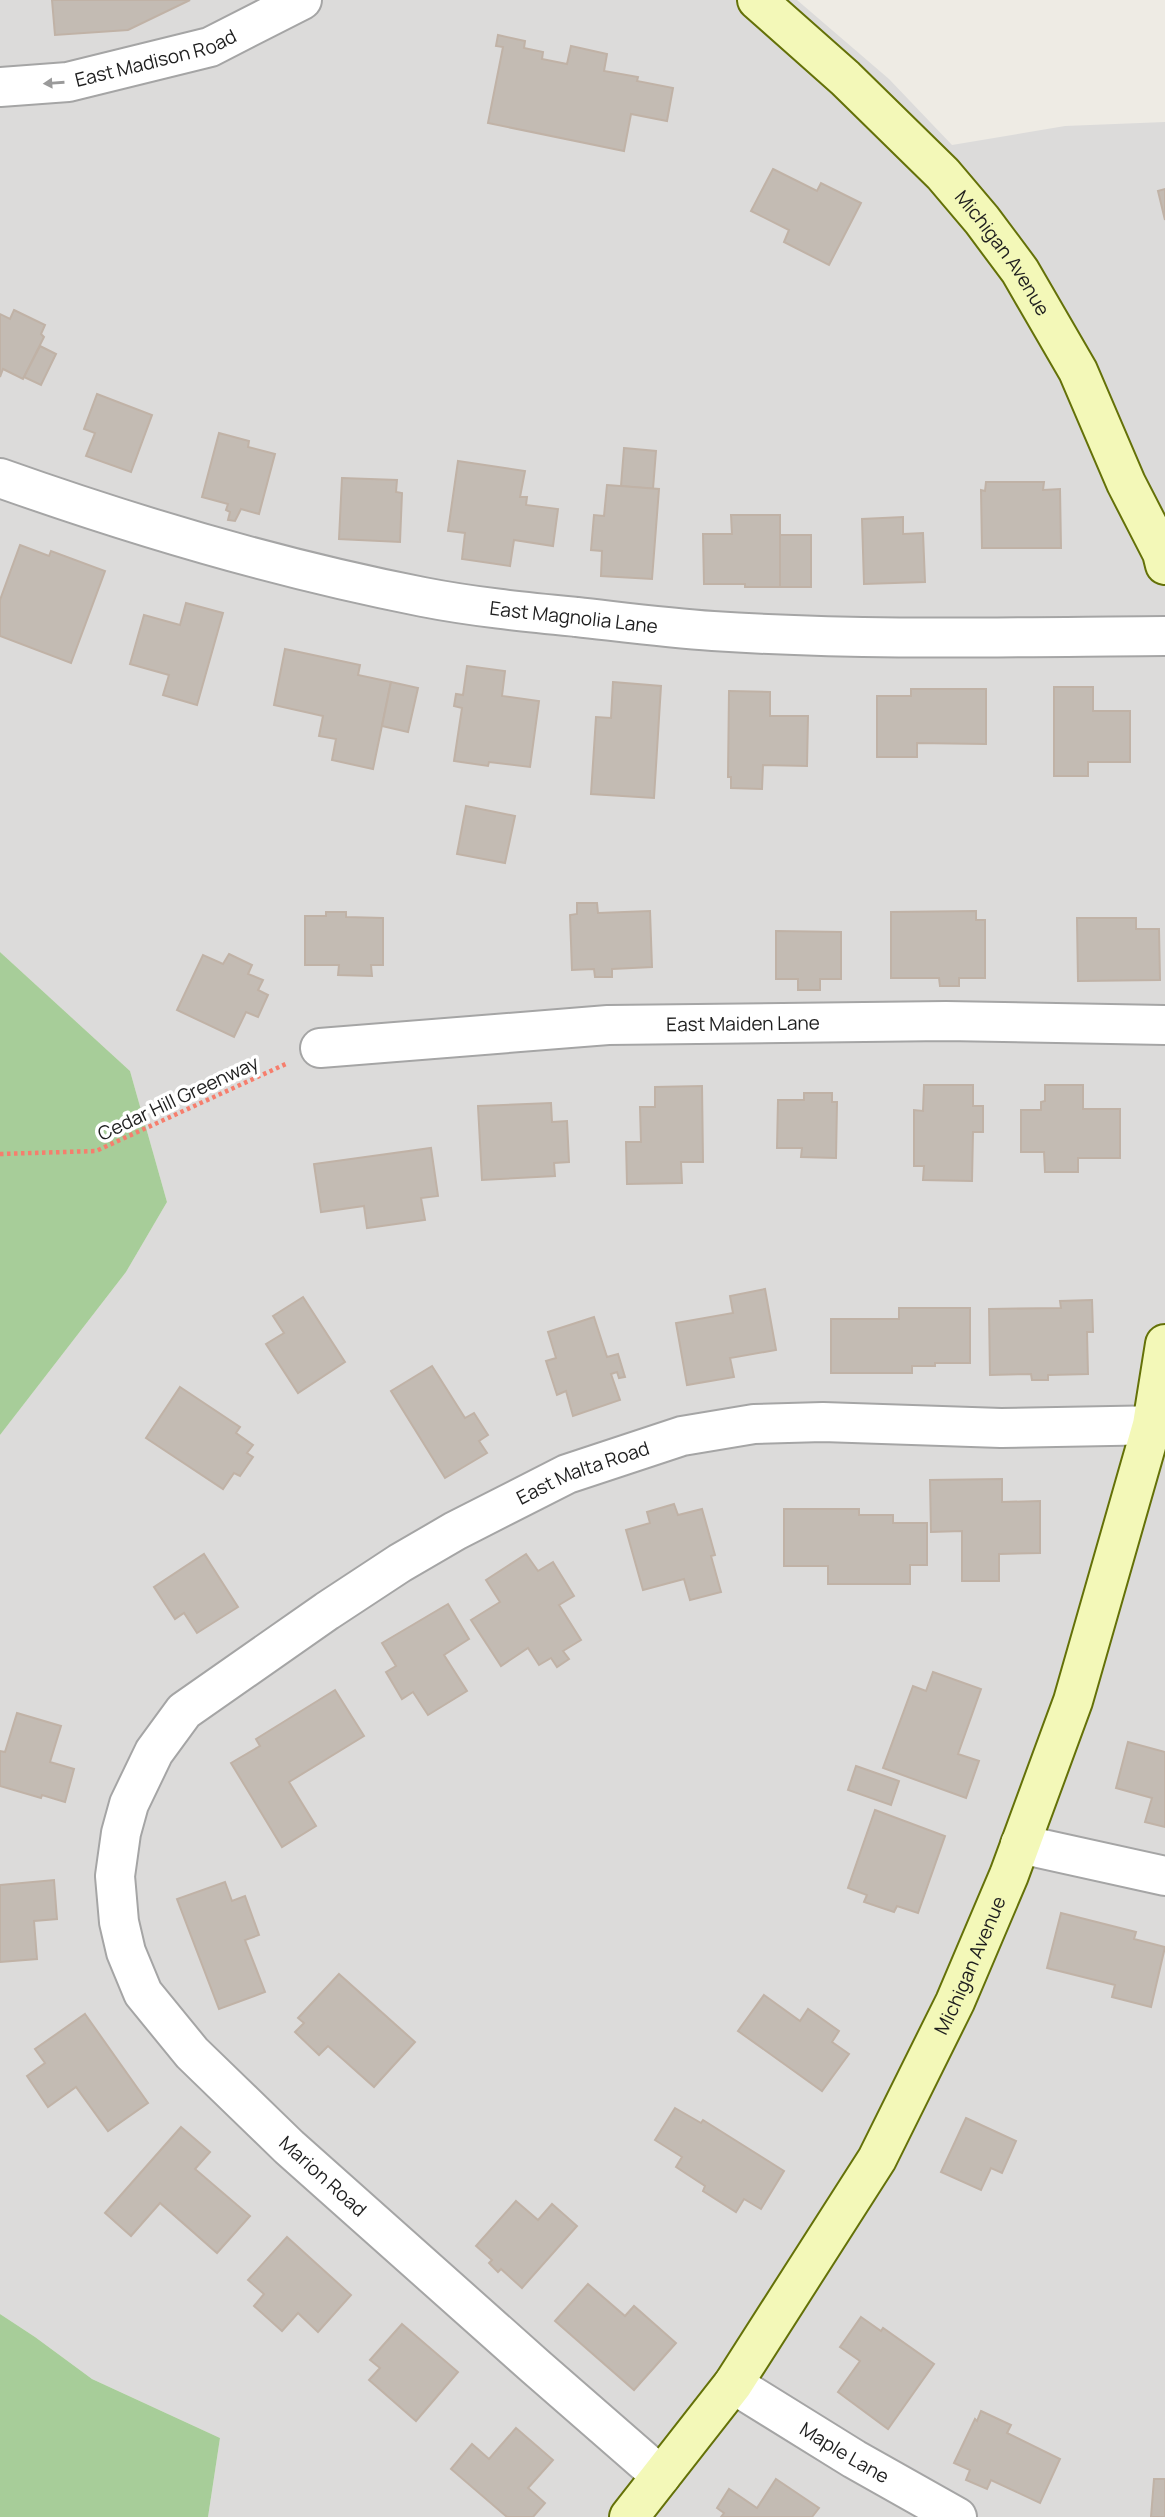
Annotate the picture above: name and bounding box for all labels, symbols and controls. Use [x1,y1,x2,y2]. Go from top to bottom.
street label: East Madison Road [72,23,241,93]
one-way arrow [42,78,64,89]
street label: Michigan Avenue [949,185,1056,320]
street label: East Magnolia Lane [488,595,659,639]
street label: East Maiden Lane [666,1009,820,1037]
street label: Cedar Hill Greenway [93,1049,263,1147]
street label: East Malta Road [512,1435,652,1511]
street label: Michigan Avenue [928,1892,1012,2039]
street label: Marion Road [274,2130,372,2222]
street label: Maple Lane [795,2416,894,2489]

